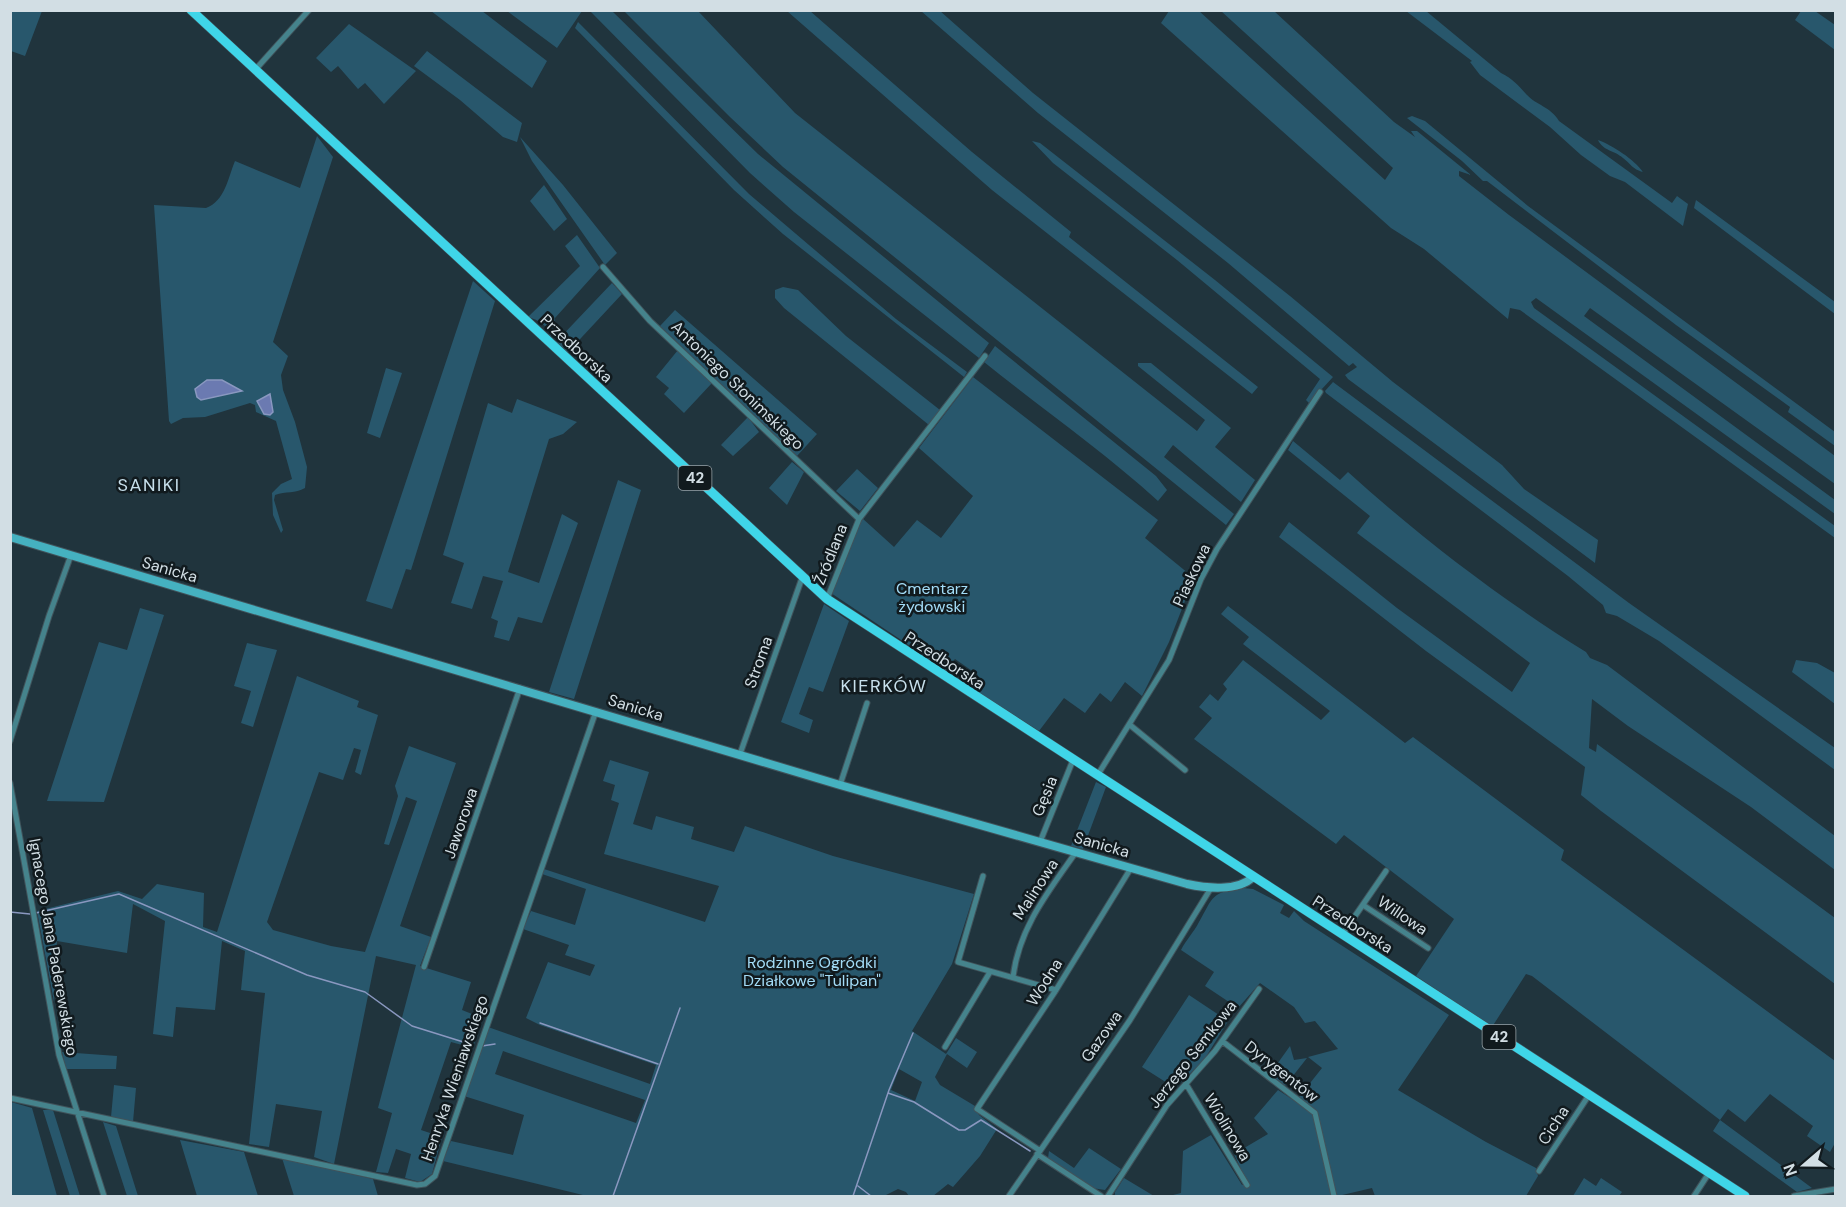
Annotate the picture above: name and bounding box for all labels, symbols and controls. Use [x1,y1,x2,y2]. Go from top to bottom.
street label: Przedborska [536,309,617,387]
street label: Antoniego Słonimskiego [667,316,809,454]
road number: 42 [678,466,712,490]
district label: SANIKI [118,473,180,497]
street label: Źródlana [809,521,852,588]
street label: Piaskowa [1168,540,1215,610]
street label: Sanicka [140,552,200,587]
park label: Cmentarz żydowski [896,578,968,617]
street label: Przedborska [901,627,989,694]
street label: Stroma [739,633,778,691]
district label: KIERKÓW [841,674,927,698]
street label: Sanicka [606,689,666,726]
street label: Gęsia [1027,773,1062,819]
street label: Jaworowa [439,785,482,861]
street label: Sanicka [1072,827,1132,862]
street label: Ignacego Jana Paderewskiego [24,837,83,1057]
street label: Malinowa [1008,855,1063,924]
street label: Przedborska [1309,891,1397,958]
street label: Willowa [1374,891,1432,940]
park label: Rodzinne Ogródki Działkowe "Tulipan" [743,952,881,991]
street label: Wodna [1022,955,1067,1010]
street label: Henryka Wieniawskiego [416,992,493,1164]
street label: Jerzego Semkowa [1144,996,1241,1113]
street label: Gazowa [1076,1007,1127,1066]
road number: 42 [1482,1025,1516,1049]
street label: Dyrygentów [1240,1036,1323,1107]
street label: Wiolinowa [1199,1090,1256,1165]
street label: Cicha [1533,1102,1574,1149]
north arrow [1774,1135,1834,1195]
text: N [1779,1161,1802,1179]

